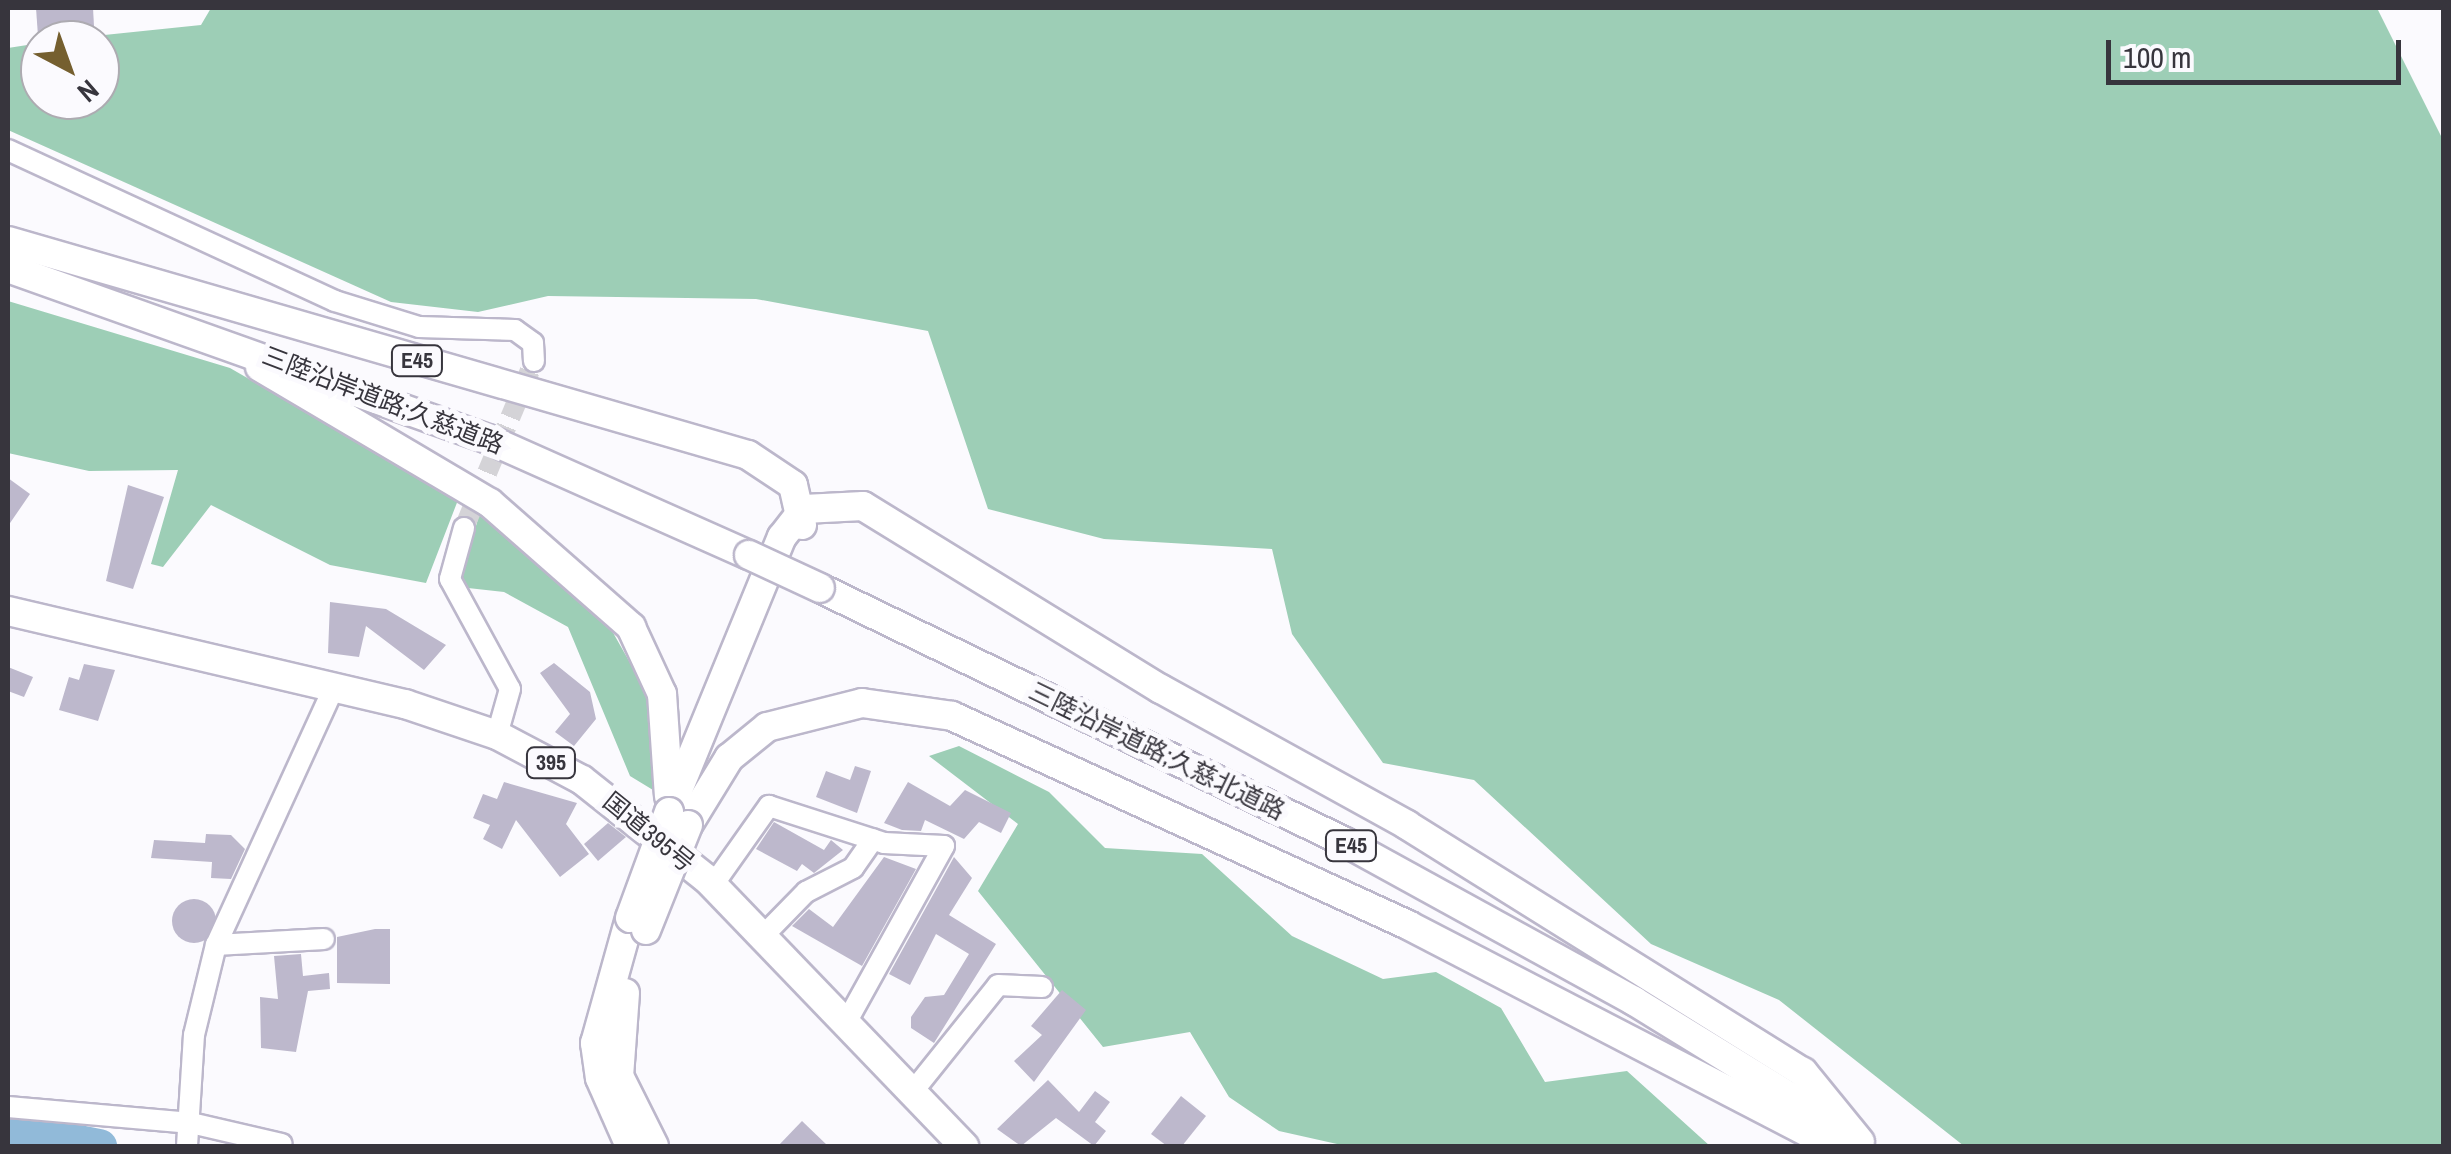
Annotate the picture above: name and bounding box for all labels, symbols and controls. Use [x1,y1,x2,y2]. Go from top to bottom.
north arrow [20,20,120,120]
scale bar [2111,20,2406,82]
text: 100 m [2123,37,2191,77]
text: N [70,71,107,111]
street label: 三陸沿岸道路;久慈道路 [258,340,508,460]
road number: E45 [390,344,444,378]
street label: 三陸沿岸道路;久慈北道路 [1024,676,1290,826]
road number: 395 [524,746,578,780]
street label: 国道395号 [597,786,701,878]
road number: E45 [1324,829,1378,863]

